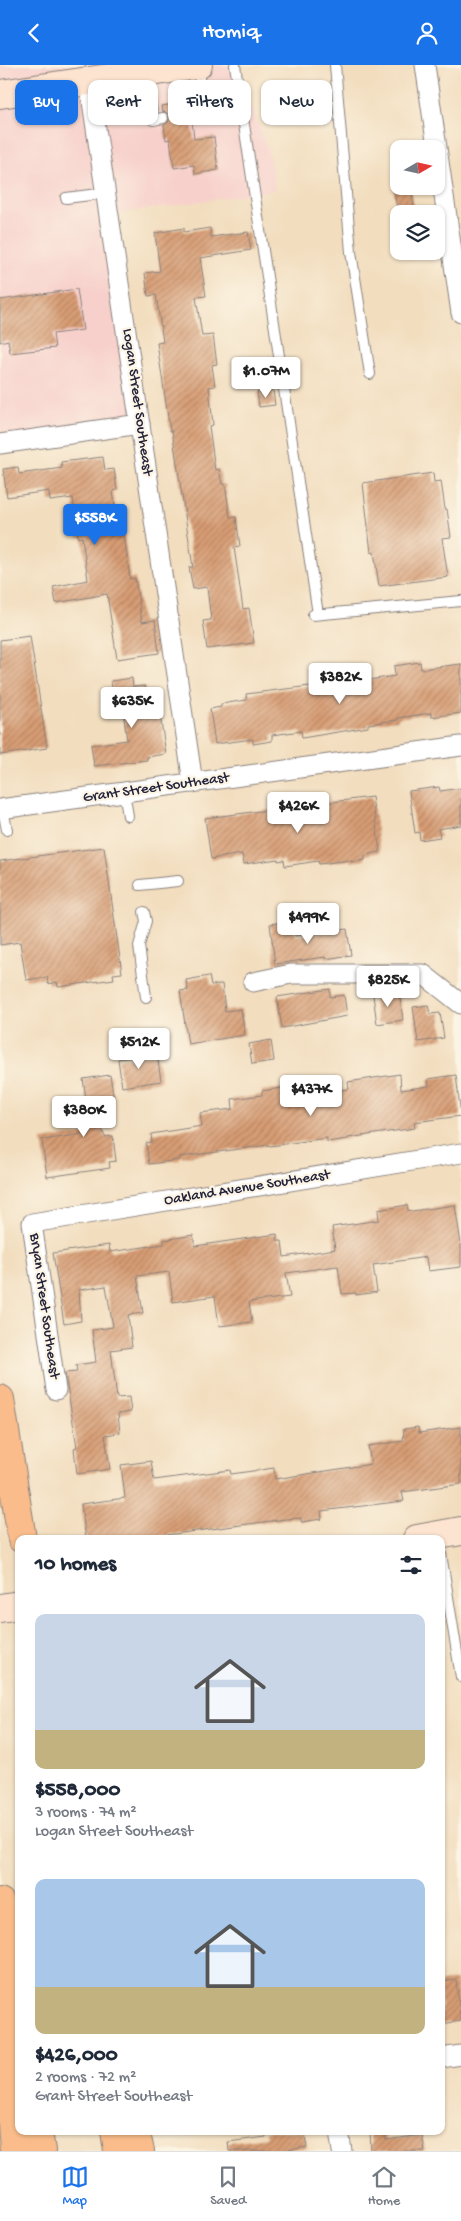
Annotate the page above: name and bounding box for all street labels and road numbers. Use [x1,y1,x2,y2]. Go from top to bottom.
street label: Logan Street Southeast [118,327,156,478]
street label: Grant Street Southeast [82,769,232,807]
street label: Oakland Avenue Southeast [163,1166,333,1210]
street label: Bryan Street Southeast [25,1231,63,1382]

